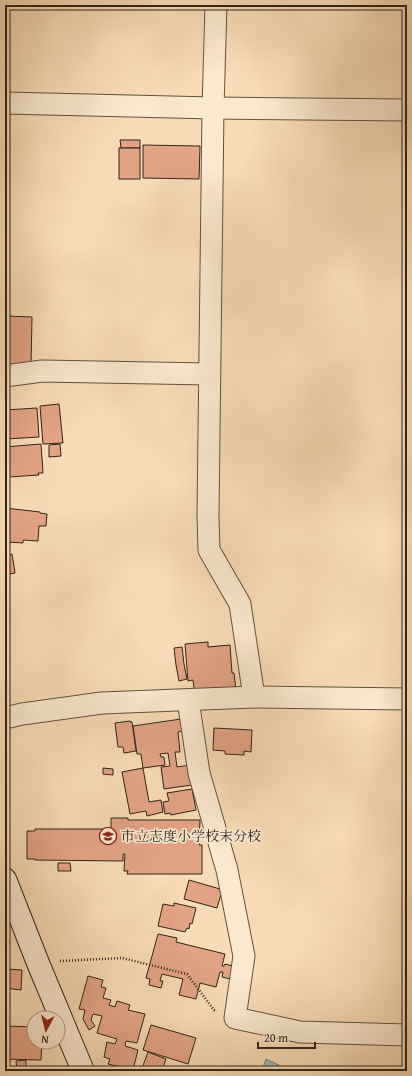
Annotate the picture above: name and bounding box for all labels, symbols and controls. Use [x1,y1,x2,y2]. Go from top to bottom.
school or university icon: 市立志度小学校末分校 [98,826,118,846]
place label: 市立志度小学校末分校 [121,826,261,846]
north arrow [26,1010,66,1050]
scale bar [258,1024,315,1050]
text: 20 m [264,1029,288,1046]
text: N [40,1031,49,1048]

